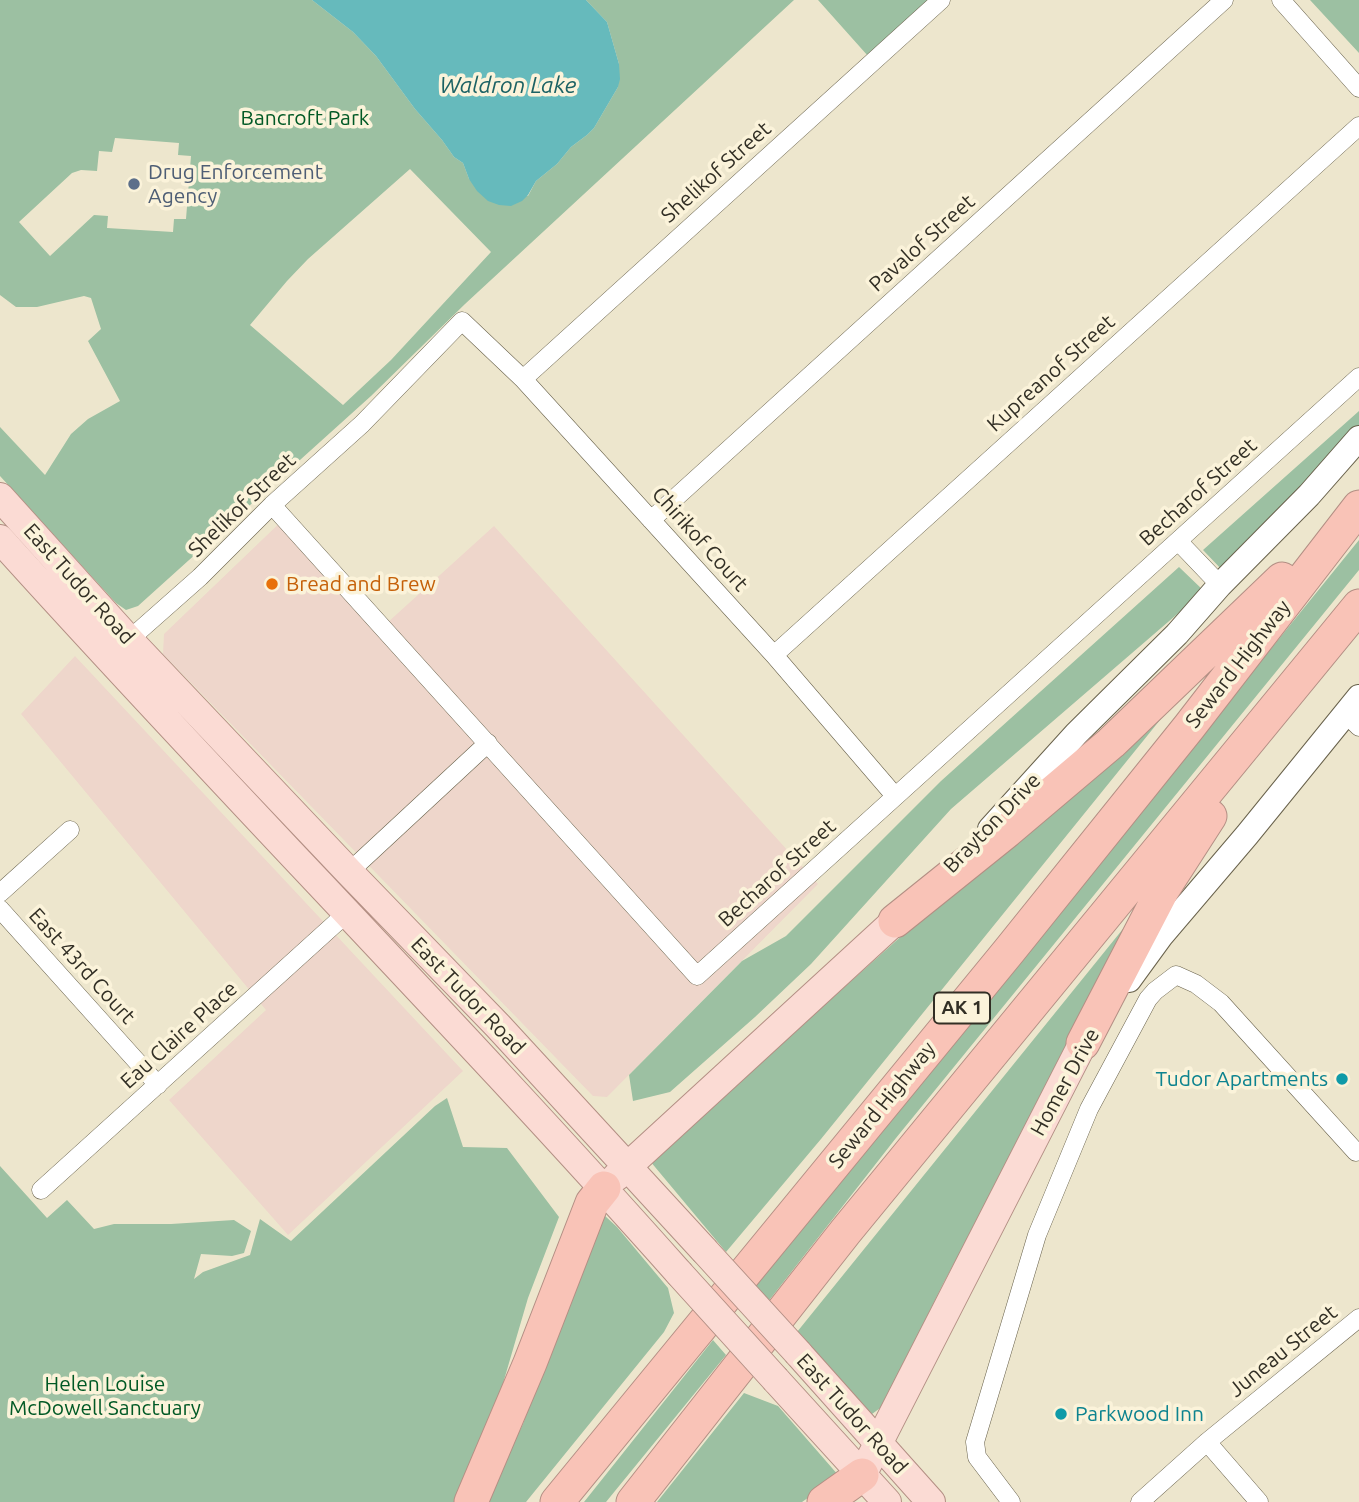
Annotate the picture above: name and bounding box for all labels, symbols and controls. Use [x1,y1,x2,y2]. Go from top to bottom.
water label: Waldron Lake [440,71,576,99]
park label: Bancroft Park [241,105,369,131]
street label: Shelikof Street [656,116,776,228]
place label: Drug Enforcement Agency [148,159,323,209]
marker: Drug Enforcement Agency [126,176,142,192]
street label: Pavalof Street [864,189,980,297]
street label: Kupreanof Street [982,309,1120,437]
street label: Becharof Street [1134,433,1262,551]
street label: Shelikof Street [183,448,301,562]
street label: Chirikof Court [647,482,753,596]
street label: East Tudor Road [18,519,140,649]
place label: Bread and Brew [286,571,436,597]
marker: Bread and Brew [264,576,280,592]
street label: Seward Highway [1180,595,1296,733]
street label: Brayton Drive [938,768,1046,878]
street label: Becharof Street [713,814,841,932]
street label: East 43rd Court [24,903,140,1029]
street label: East Tudor Road [406,932,530,1060]
street label: Eau Claire Place [116,976,242,1094]
road number: AK 1 [934,992,990,1024]
street label: Homer Drive [1025,1024,1105,1140]
street label: Seward Highway [823,1037,941,1173]
place label: Tudor Apartments [1156,1066,1328,1092]
marker: Tudor Apartments [1334,1071,1350,1087]
street label: Juneau Street [1224,1300,1342,1402]
street label: East Tudor Road [791,1349,913,1479]
park label: Helen Louise McDowell Sanctuary [9,1371,201,1421]
place label: Parkwood Inn [1075,1401,1204,1427]
marker: Parkwood Inn [1053,1406,1069,1422]

